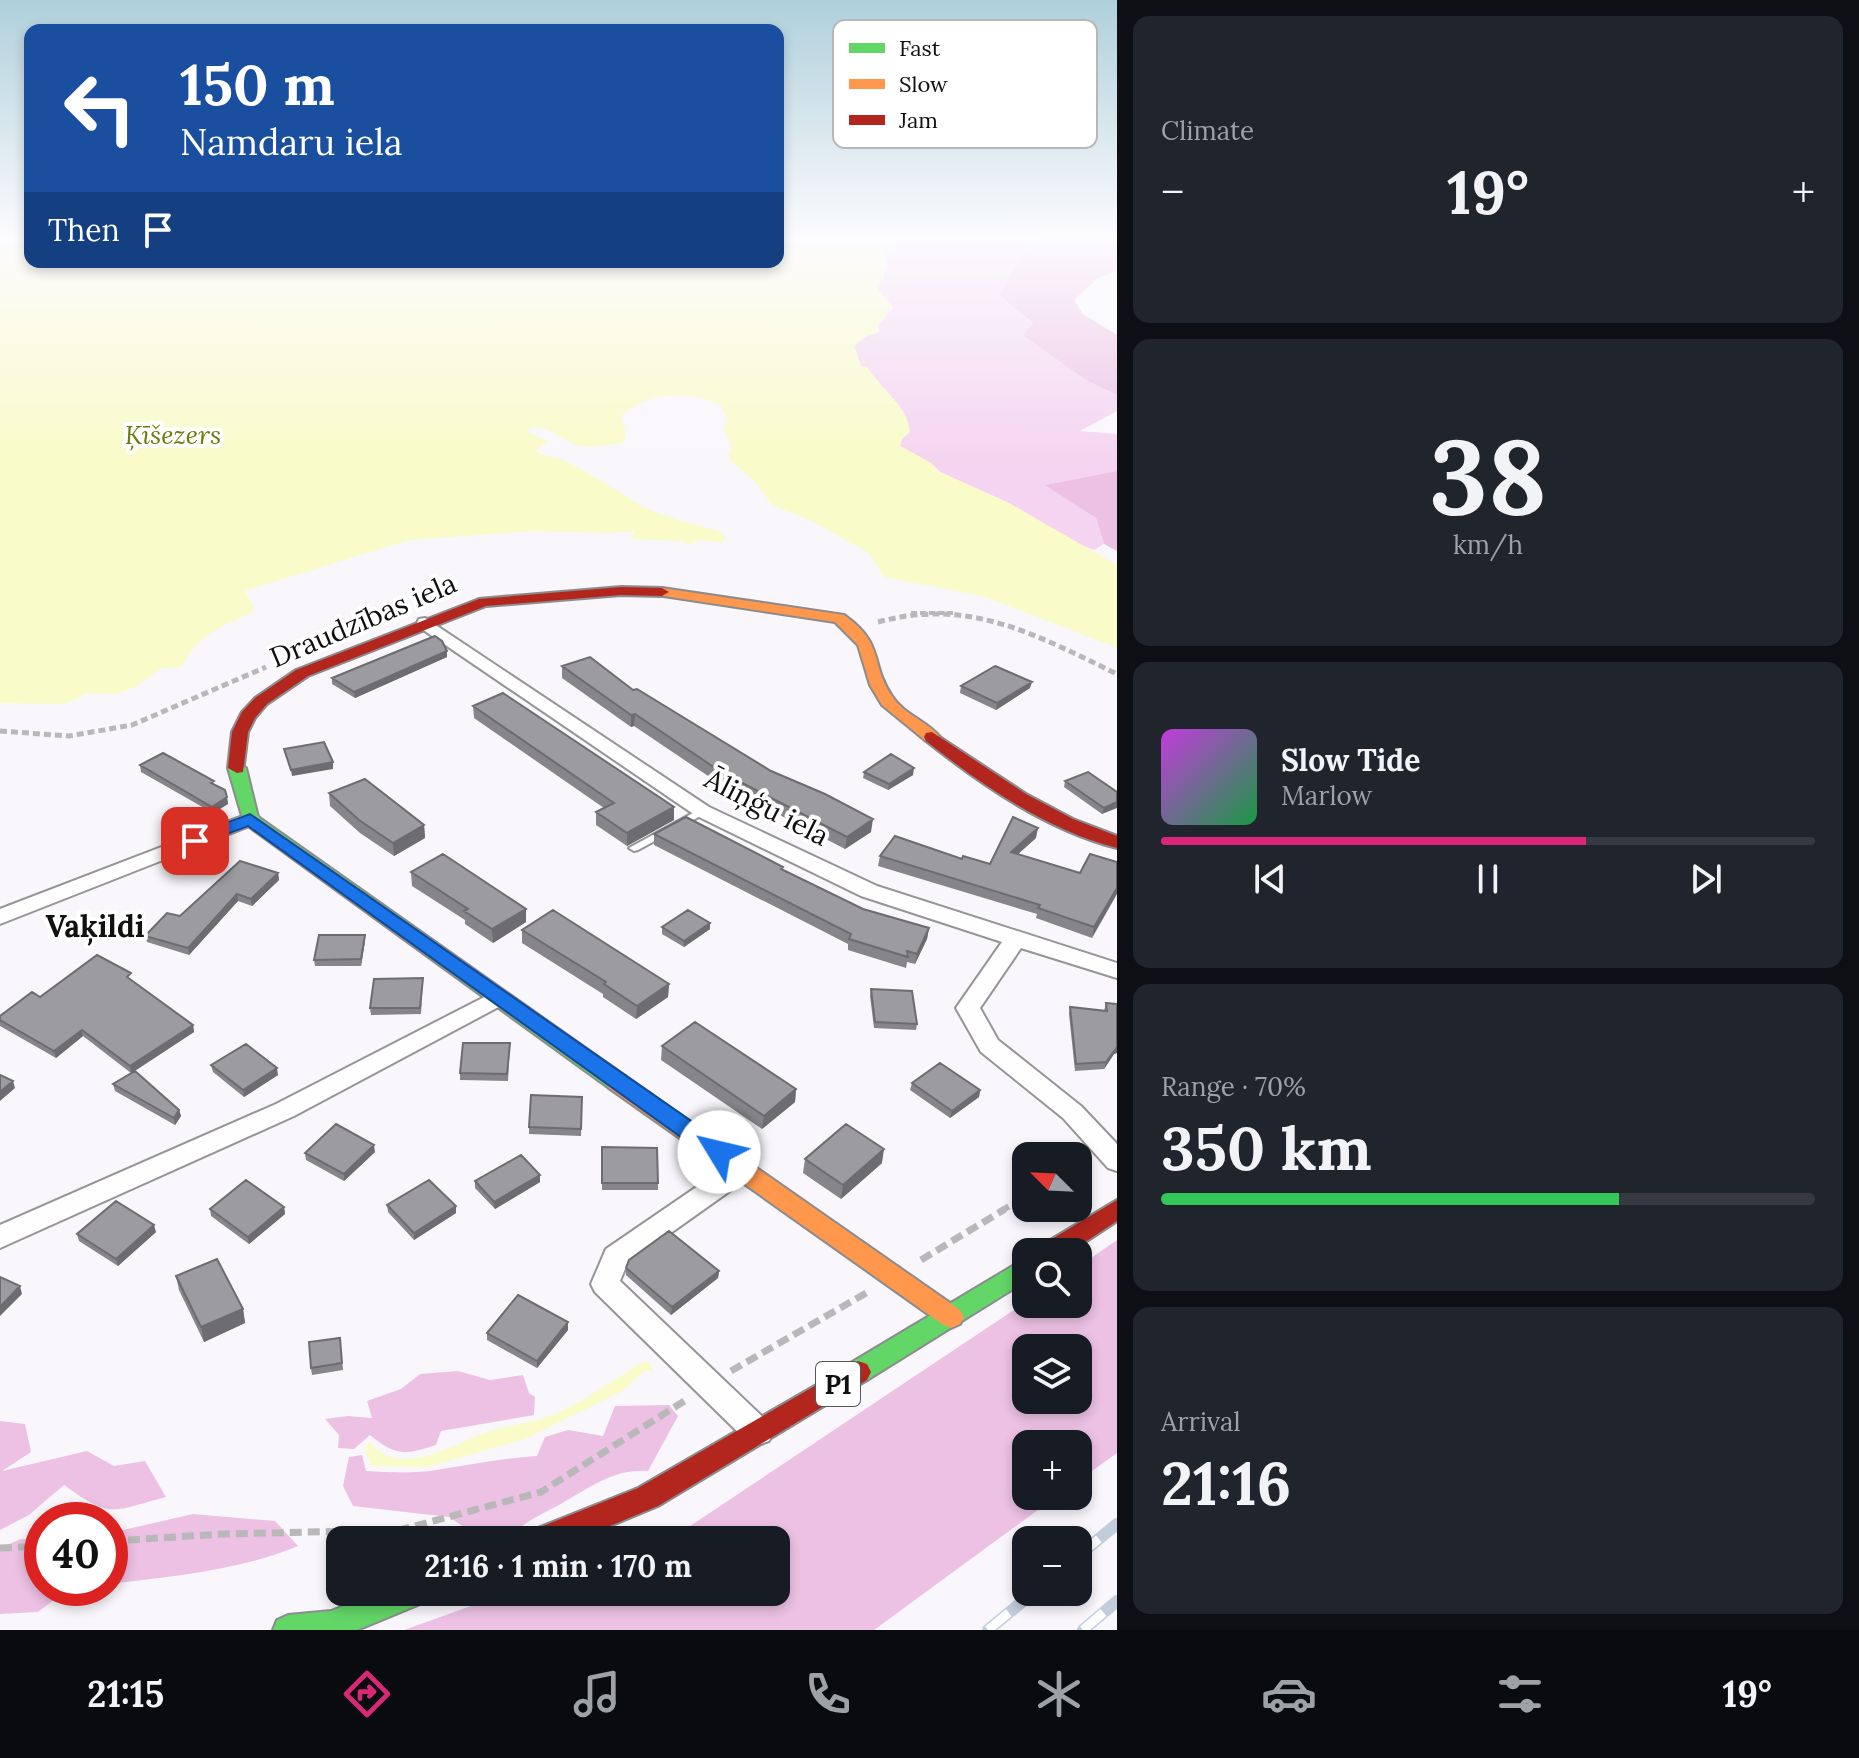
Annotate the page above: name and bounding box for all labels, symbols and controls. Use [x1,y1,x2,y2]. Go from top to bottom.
legend [833,20,1097,148]
text: Fast [899,34,941,62]
text: 150 m [180,49,335,120]
icon: left [48,56,152,160]
text: Slow [899,70,948,98]
text: Jam [898,106,938,134]
text: Climate [1161,114,1254,147]
text: Namdaru iela [180,119,403,165]
text: 19° [1447,154,1529,230]
text: − [1161,164,1184,220]
text: + [1792,164,1815,220]
icon: arrive [136,208,180,252]
text: Then [48,211,120,249]
text: 38 [1429,409,1547,542]
water label: Ķīšezers [125,418,221,451]
text: km/h [1453,528,1523,561]
street label: Draudzības iela [264,565,462,675]
text: Slow Tide [1281,741,1420,779]
street label: Āliņģu iela [698,760,835,854]
text: Marlow [1281,779,1372,812]
pin [161,807,229,875]
icon: arrive [173,819,217,863]
icon: previous [1248,857,1292,901]
icon: pause [1466,857,1510,901]
icon: next [1684,857,1728,901]
district label: Vaķildi [45,907,145,946]
text: Range · 70% [1161,1070,1306,1103]
position arrow [677,1110,761,1194]
text: 350 km [1161,1110,1372,1186]
north arrow [1012,1142,1092,1222]
map controls [1012,1142,1092,1606]
button: search [1012,1238,1092,1318]
button: layers [1012,1334,1092,1414]
road number: P1 [816,1362,860,1406]
text: Arrival [1161,1405,1240,1438]
button: + [1012,1430,1092,1510]
text: 21:16 [1161,1445,1291,1521]
speed limit sign: 40 [24,1502,128,1606]
button: − [1012,1526,1092,1606]
text: 21:16 · 1 min · 170 m [424,1547,692,1585]
icon: directions [339,1666,395,1722]
icon: music [569,1666,625,1722]
icon: phone [800,1666,856,1722]
icon: climate [1031,1666,1087,1722]
icon: car [1261,1666,1317,1722]
icon: filters [1492,1666,1548,1722]
text: 21:15 [87,1671,164,1717]
text: 19° [1723,1671,1772,1717]

